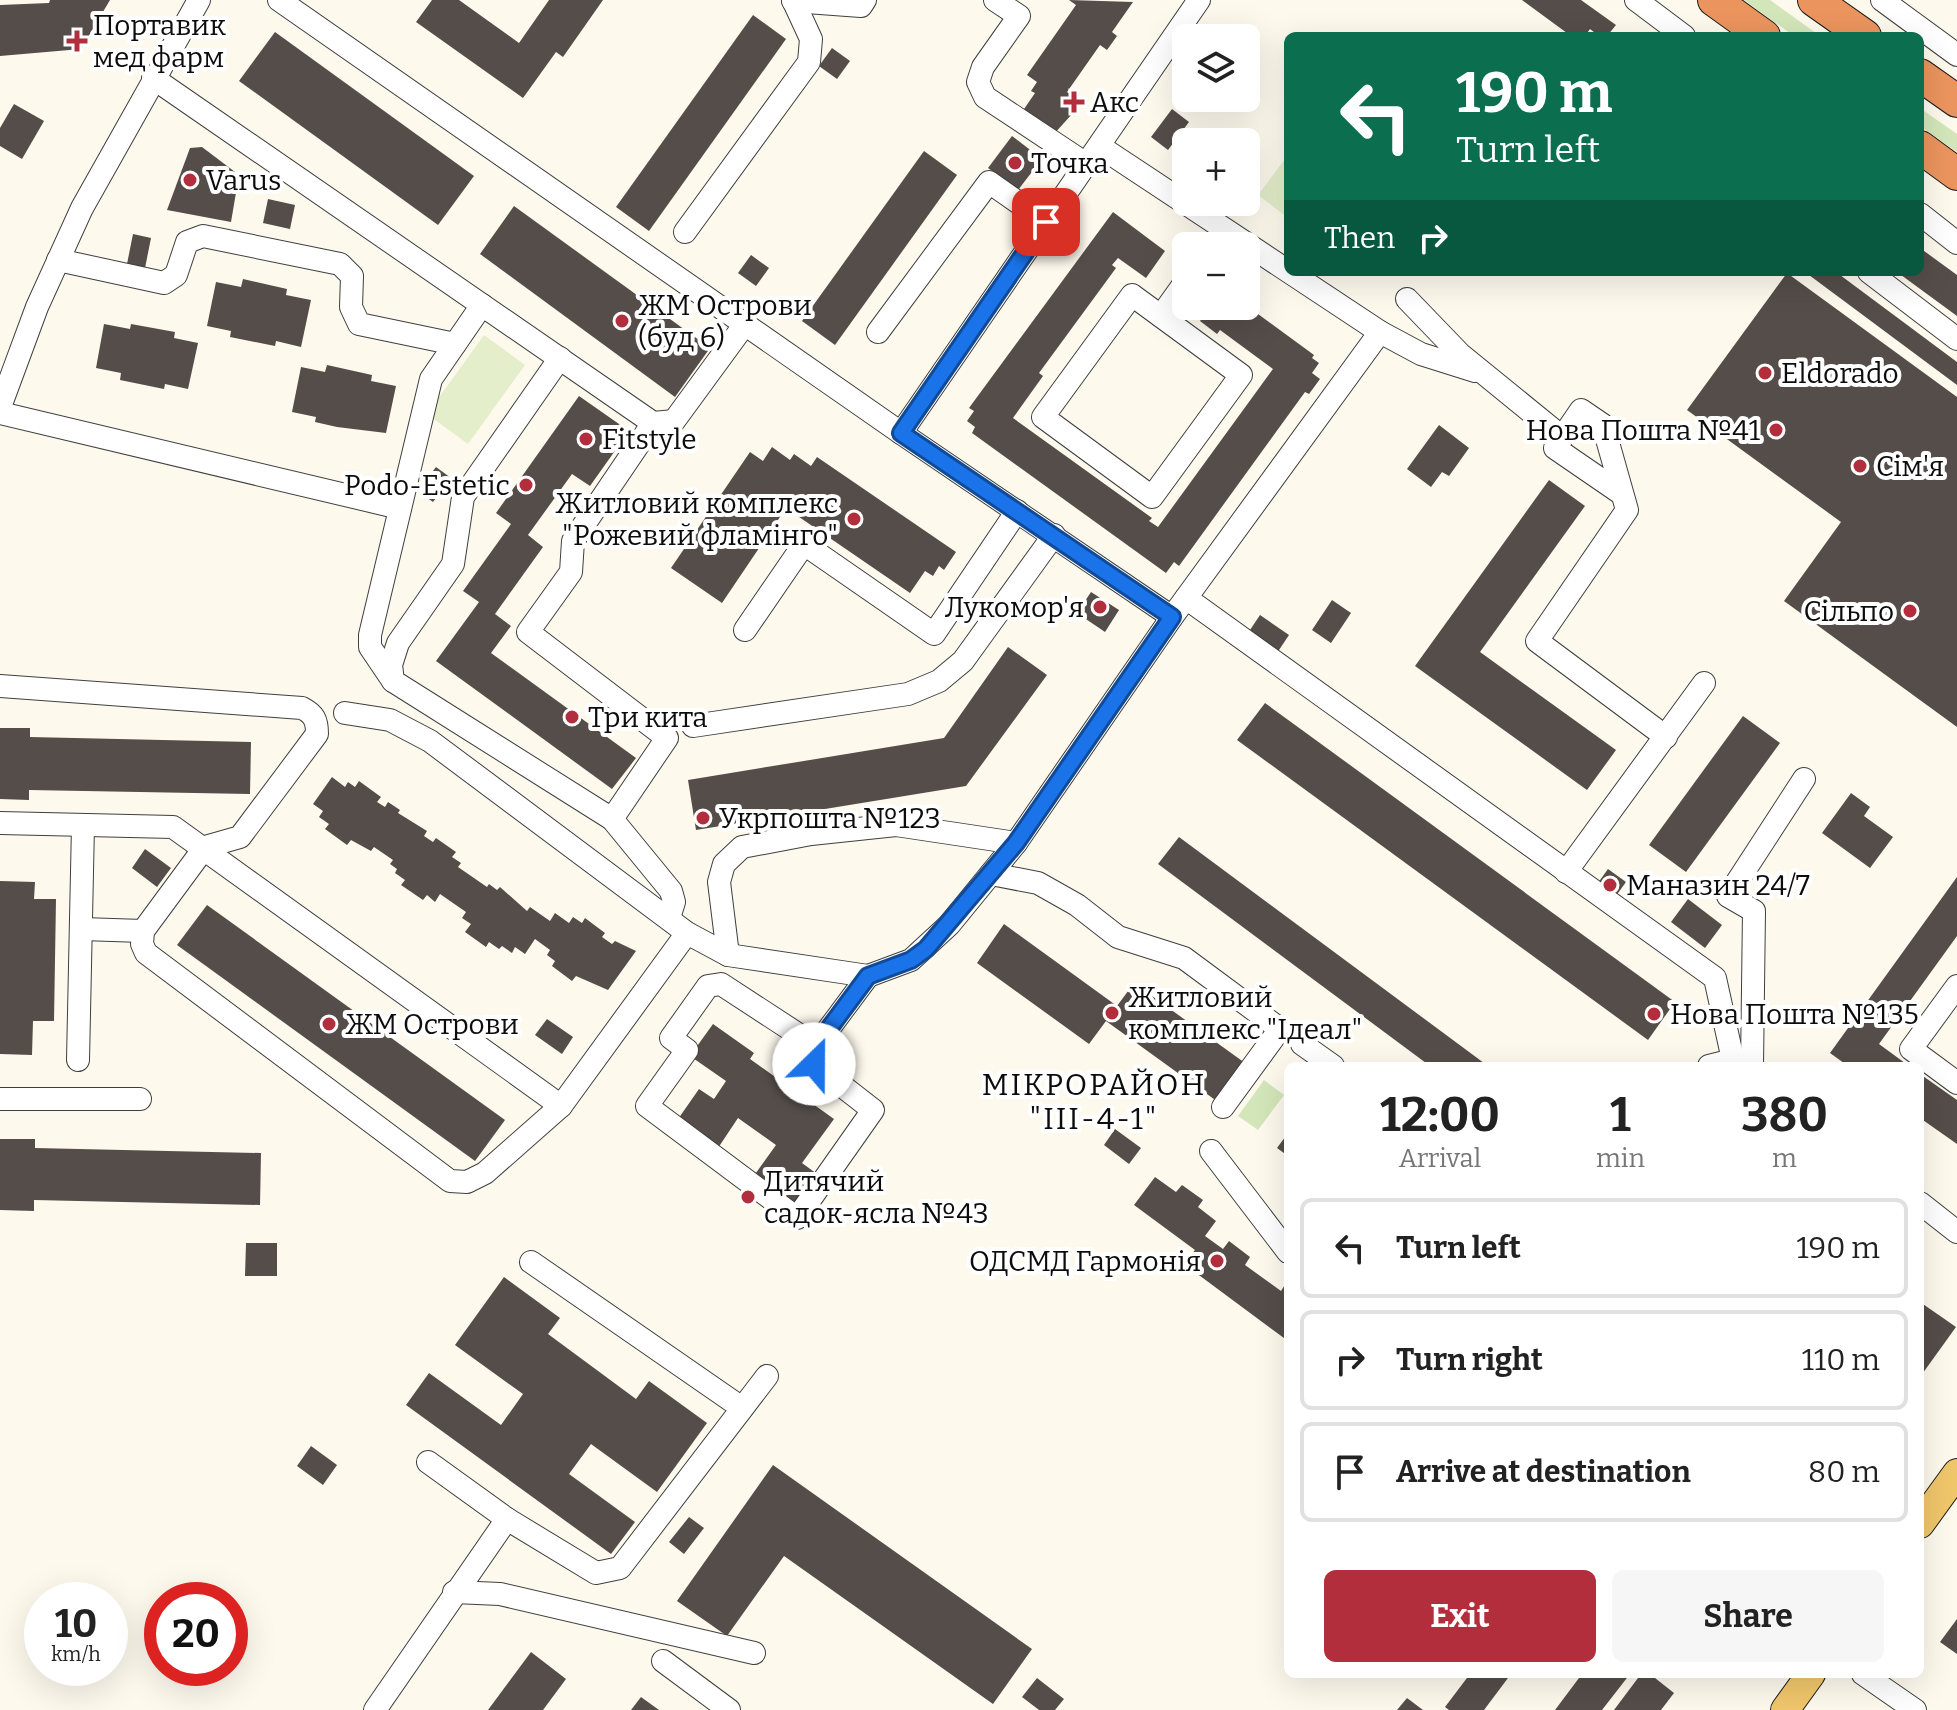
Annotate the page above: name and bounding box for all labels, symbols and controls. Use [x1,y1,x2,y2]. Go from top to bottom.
place label: Портавик мед фарм [93,9,226,74]
map controls [1172,24,1260,320]
button: layers [1172,24,1260,112]
marker: Портавик мед фарм [68,32,86,50]
text: 190 m [1456,60,1612,127]
icon: left [1324,64,1428,168]
place label: Акс [1090,86,1139,119]
marker: Акс [1065,93,1083,111]
button: + [1172,128,1260,216]
text: Turn left [1456,128,1600,172]
place label: Точка [1031,147,1109,180]
marker: Точка [1006,154,1024,172]
place label: Varus [206,164,281,197]
marker: Varus [181,171,199,189]
pin [1012,188,1080,256]
icon: arrive [1024,200,1068,244]
icon: right [1411,216,1455,260]
text: Then [1324,220,1395,256]
button: − [1172,232,1260,320]
place label: ЖМ Острови (буд 6) [638,289,812,354]
marker: ЖМ Острови (буд 6) [613,312,631,330]
place label: Eldorado [1781,357,1899,390]
marker: Eldorado [1756,364,1774,382]
place label: Нова Пошта №41 [1526,414,1761,447]
marker: Нова Пошта №41 [1767,421,1785,439]
place label: Fitstyle [602,423,697,456]
marker: Fitstyle [577,430,595,448]
place label: Сім'я [1876,450,1944,483]
marker: Сім'я [1851,457,1869,475]
place label: Podo-Estetic [344,469,510,502]
marker: Podo-Estetic [517,476,535,494]
place label: Житловий комплекс "Рожевий фламінго" [555,487,838,552]
marker: Житловий комплекс "Рожевий фламінго" [845,510,863,528]
place label: Лукомор'я [945,591,1084,624]
place label: Сільпо [1803,595,1894,628]
marker: Лукомор'я [1091,598,1109,616]
marker: Сільпо [1901,602,1919,620]
place label: Три кита [588,701,708,734]
marker: Три кита [563,708,581,726]
place label: Укрпошта №123 [719,802,941,835]
marker: Укрпошта №123 [694,809,712,827]
place label: Маназин 24/7 [1626,869,1810,902]
marker: Маназин 24/7 [1601,876,1619,894]
place label: Житловий комплекс "Ідеал" [1128,981,1362,1046]
place label: Нова Пошта №135 [1670,998,1919,1031]
marker: Житловий комплекс "Ідеал" [1103,1004,1121,1022]
marker: Нова Пошта №135 [1645,1005,1663,1023]
place label: ЖМ Острови [345,1008,519,1041]
marker: ЖМ Острови [320,1015,338,1033]
position arrow [772,1022,856,1106]
district label: МІКРОРАЙОН "ІІІ-4-1" [982,1067,1206,1137]
text: 12:00 [1380,1086,1500,1144]
text: 1 [1610,1086,1631,1144]
text: 380 [1741,1086,1828,1144]
text: Arrival [1399,1143,1481,1174]
text: min [1596,1143,1645,1174]
text: m [1772,1143,1797,1174]
place label: Дитячий садок-ясла №43 [764,1165,989,1230]
marker: Дитячий садок-ясла №43 [739,1188,757,1206]
icon: left [1328,1226,1372,1270]
text: Turn left [1396,1230,1521,1266]
text: 190 m [1796,1230,1880,1266]
place label: ОДСМД Гармонія [969,1245,1201,1278]
marker: ОДСМД Гармонія [1208,1252,1226,1270]
icon: right [1328,1338,1372,1382]
text: Turn right [1396,1342,1543,1378]
text: 110 m [1802,1342,1880,1378]
icon: arrive [1328,1450,1372,1494]
text: Arrive at destination [1396,1454,1691,1490]
text: 80 m [1808,1454,1880,1490]
button: Exit [1324,1570,1596,1662]
button: Share [1612,1570,1884,1662]
speed limit sign: 20 [144,1582,248,1686]
text: 10 [55,1600,97,1648]
text: km/h [51,1642,101,1666]

